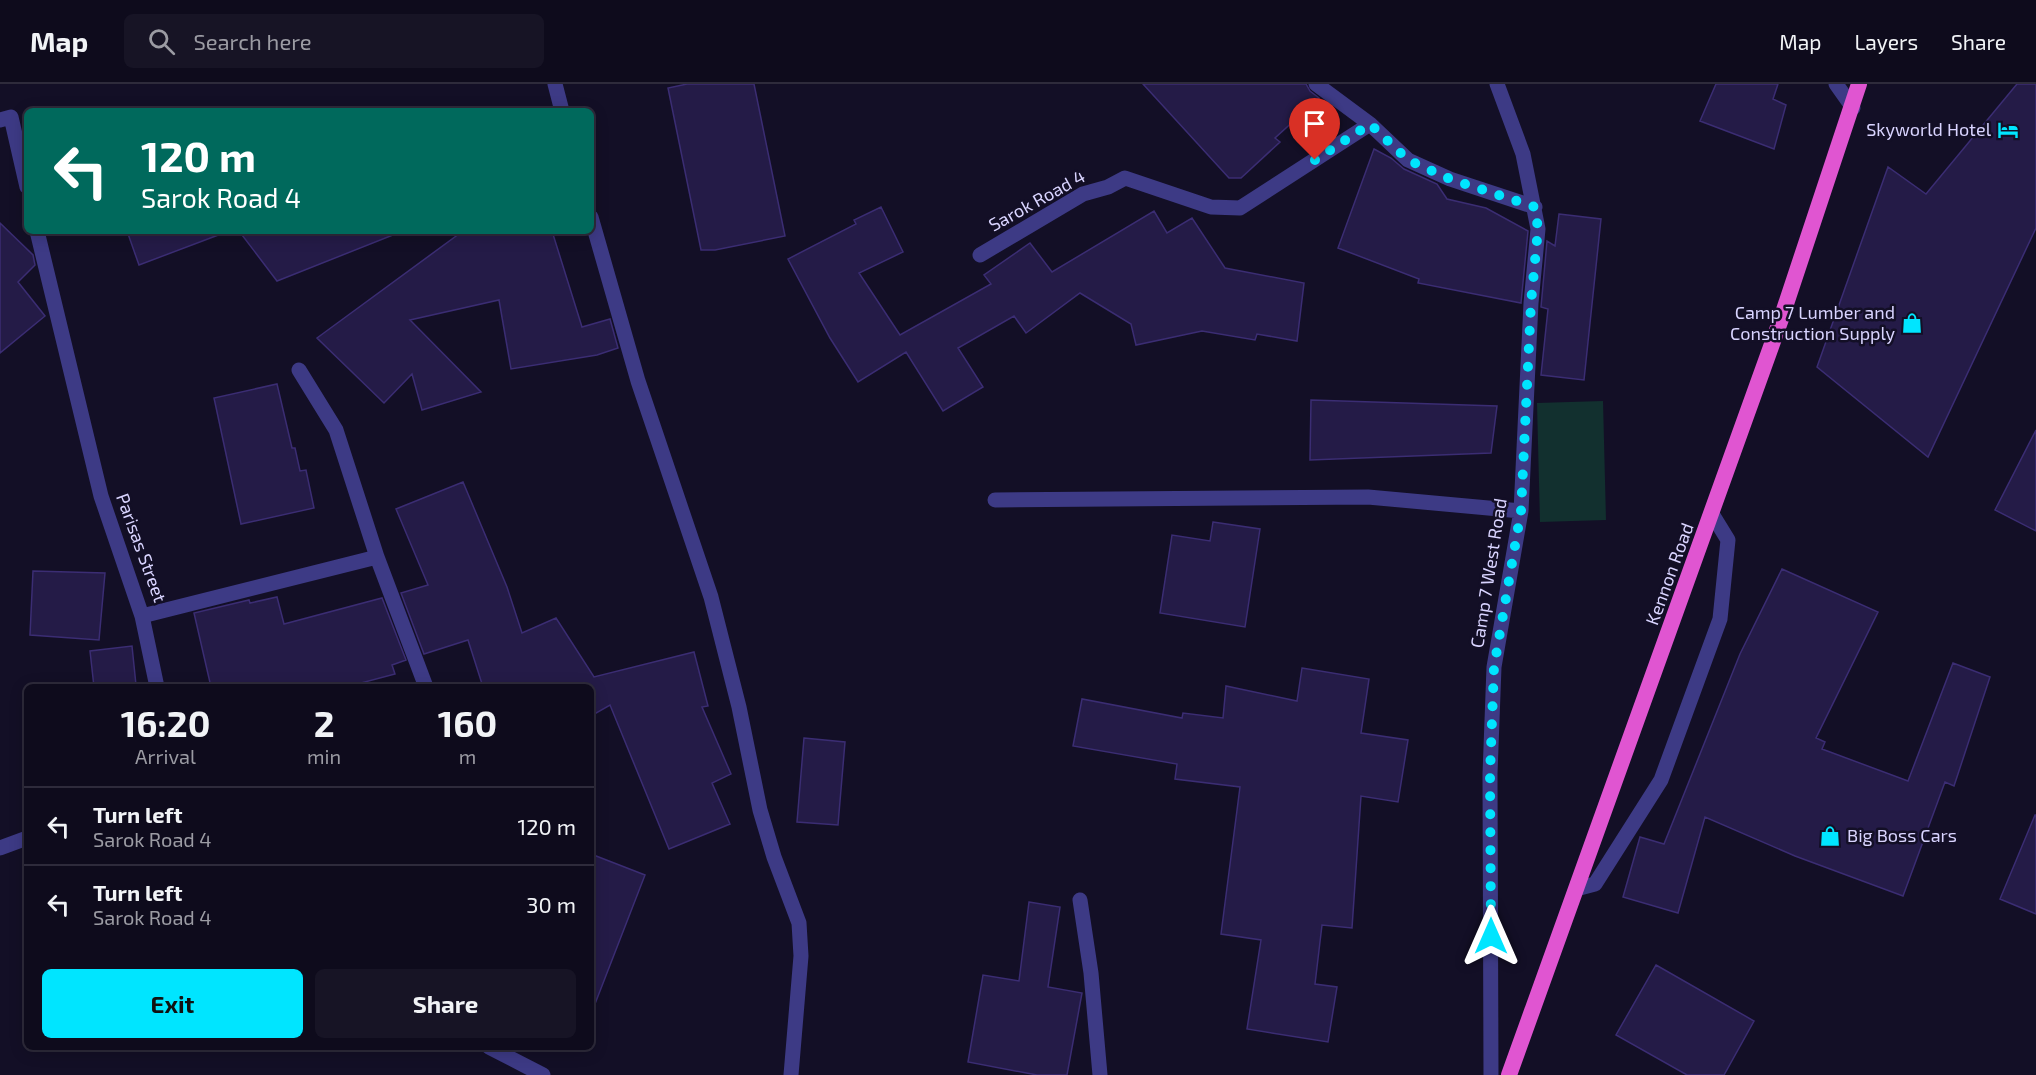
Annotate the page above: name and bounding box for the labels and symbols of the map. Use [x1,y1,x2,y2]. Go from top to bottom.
pin [1289,98,1340,160]
place label: Skyworld Hotel [1866,118,1992,140]
hotel icon: Skyworld Hotel [1996,118,2020,142]
street label: Sarok Road 4 [985,165,1089,236]
place label: Camp 7 Lumber and Construction Supply [1730,301,1895,344]
shop icon: Camp 7 Lumber and Construction Supply [1900,311,1924,335]
street label: Parisas Street [112,490,172,605]
street label: Camp 7 West Road [1465,496,1511,649]
street label: Kennon Road [1640,520,1698,628]
shop icon: Big Boss Cars [1818,824,1842,848]
place label: Big Boss Cars [1847,824,1957,846]
position arrow [1459,904,1523,968]

